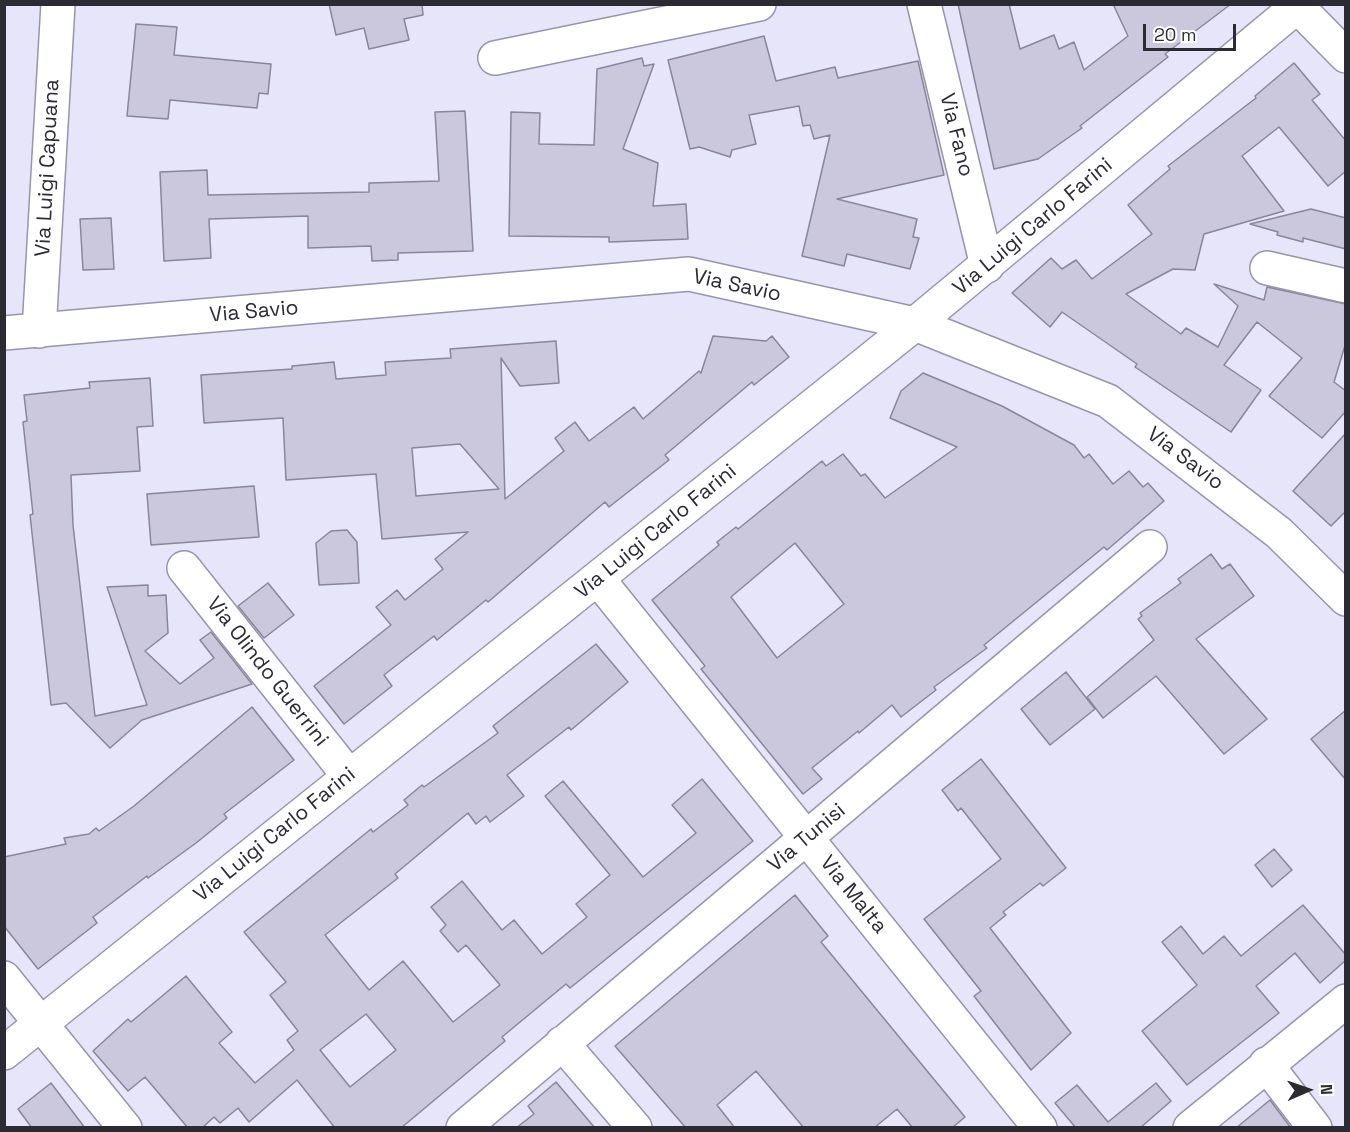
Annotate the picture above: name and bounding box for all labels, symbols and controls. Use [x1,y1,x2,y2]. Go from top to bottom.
scale bar [1146,12,1239,50]
text: 20 m [1154,23,1197,46]
street label: Via Luigi Capuana [31,78,65,258]
street label: Via Fano [934,91,978,179]
street label: Via Luigi Carlo Farini [948,153,1118,301]
street label: Via Savio [691,264,783,308]
street label: Via Savio [208,296,300,328]
street label: Via Savio [1142,422,1228,496]
street label: Via Luigi Carlo Farini [570,459,742,605]
street label: Via Olindo Guerrini [201,592,333,752]
street label: Via Luigi Carlo Farini [189,762,361,908]
street label: Via Tunisi [763,798,851,878]
street label: Via Malta [814,851,892,939]
north arrow [1278,1060,1338,1120]
text: N [1316,1084,1337,1095]

